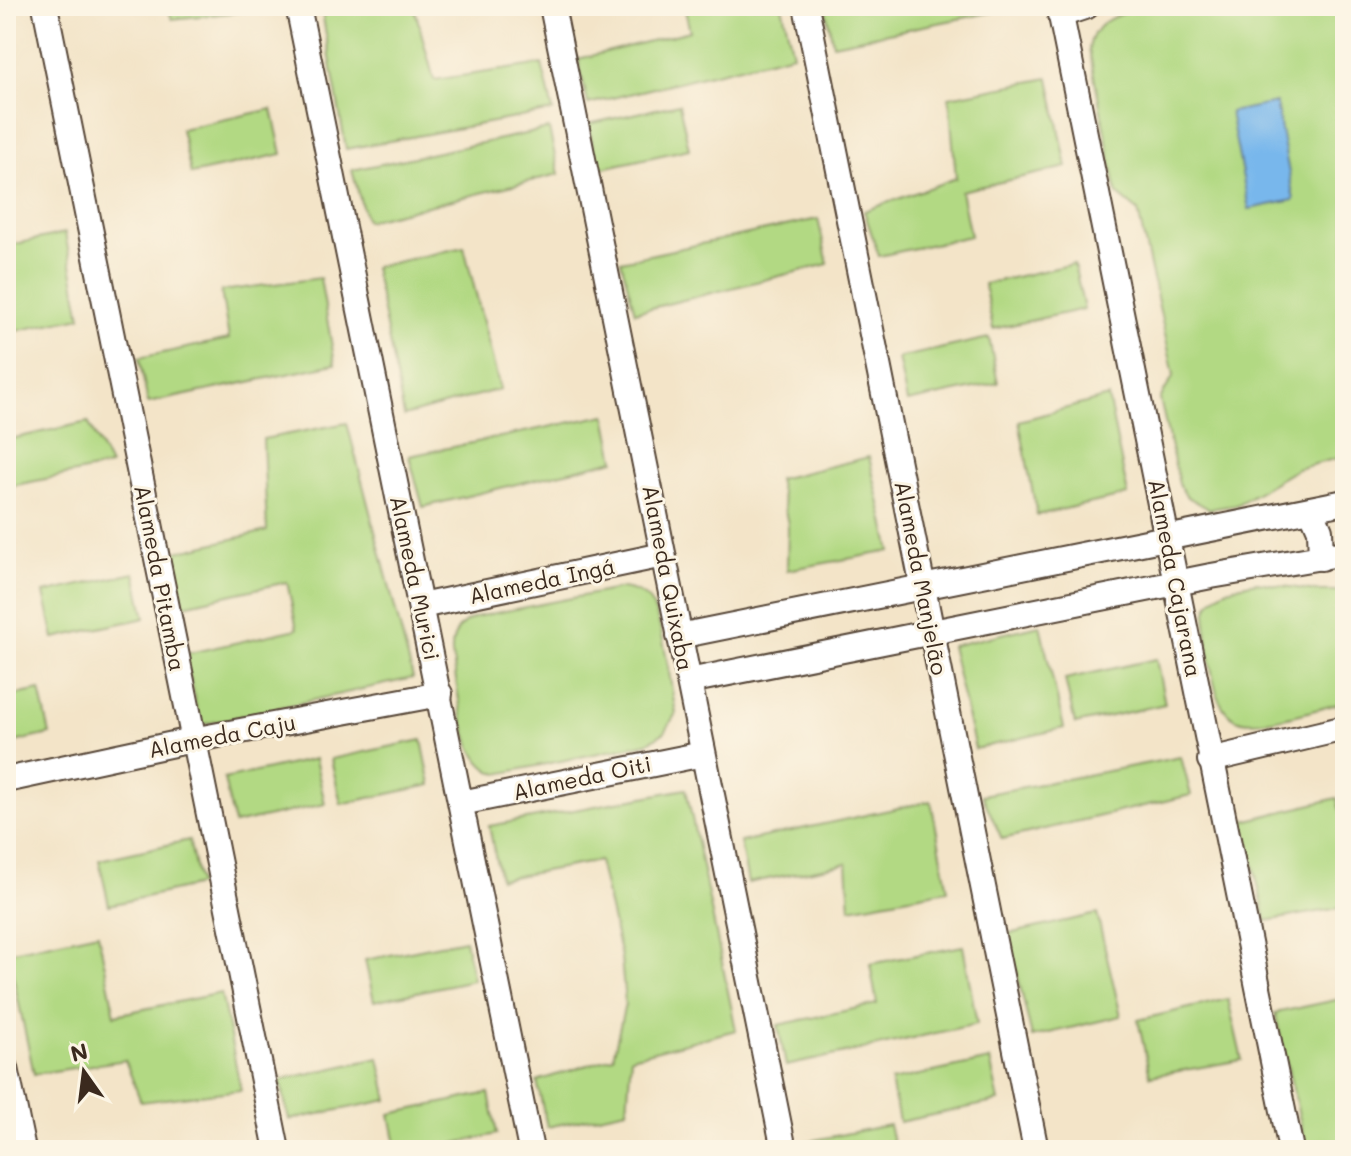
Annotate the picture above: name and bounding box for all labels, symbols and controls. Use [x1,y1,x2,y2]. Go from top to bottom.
street label: Alameda Cajarana [1142,476,1209,680]
street label: Alameda Manjelão [888,478,955,677]
street label: Alameda Pitamba [128,482,193,673]
street label: Alameda Quixaba [636,482,701,673]
street label: Alameda Murici [384,493,447,663]
street label: Alameda Ingá [466,551,618,610]
street label: Alameda Caju [146,707,298,764]
street label: Alameda Oiti [510,749,654,806]
north arrow [44,1032,124,1112]
text: N [67,1036,91,1068]

